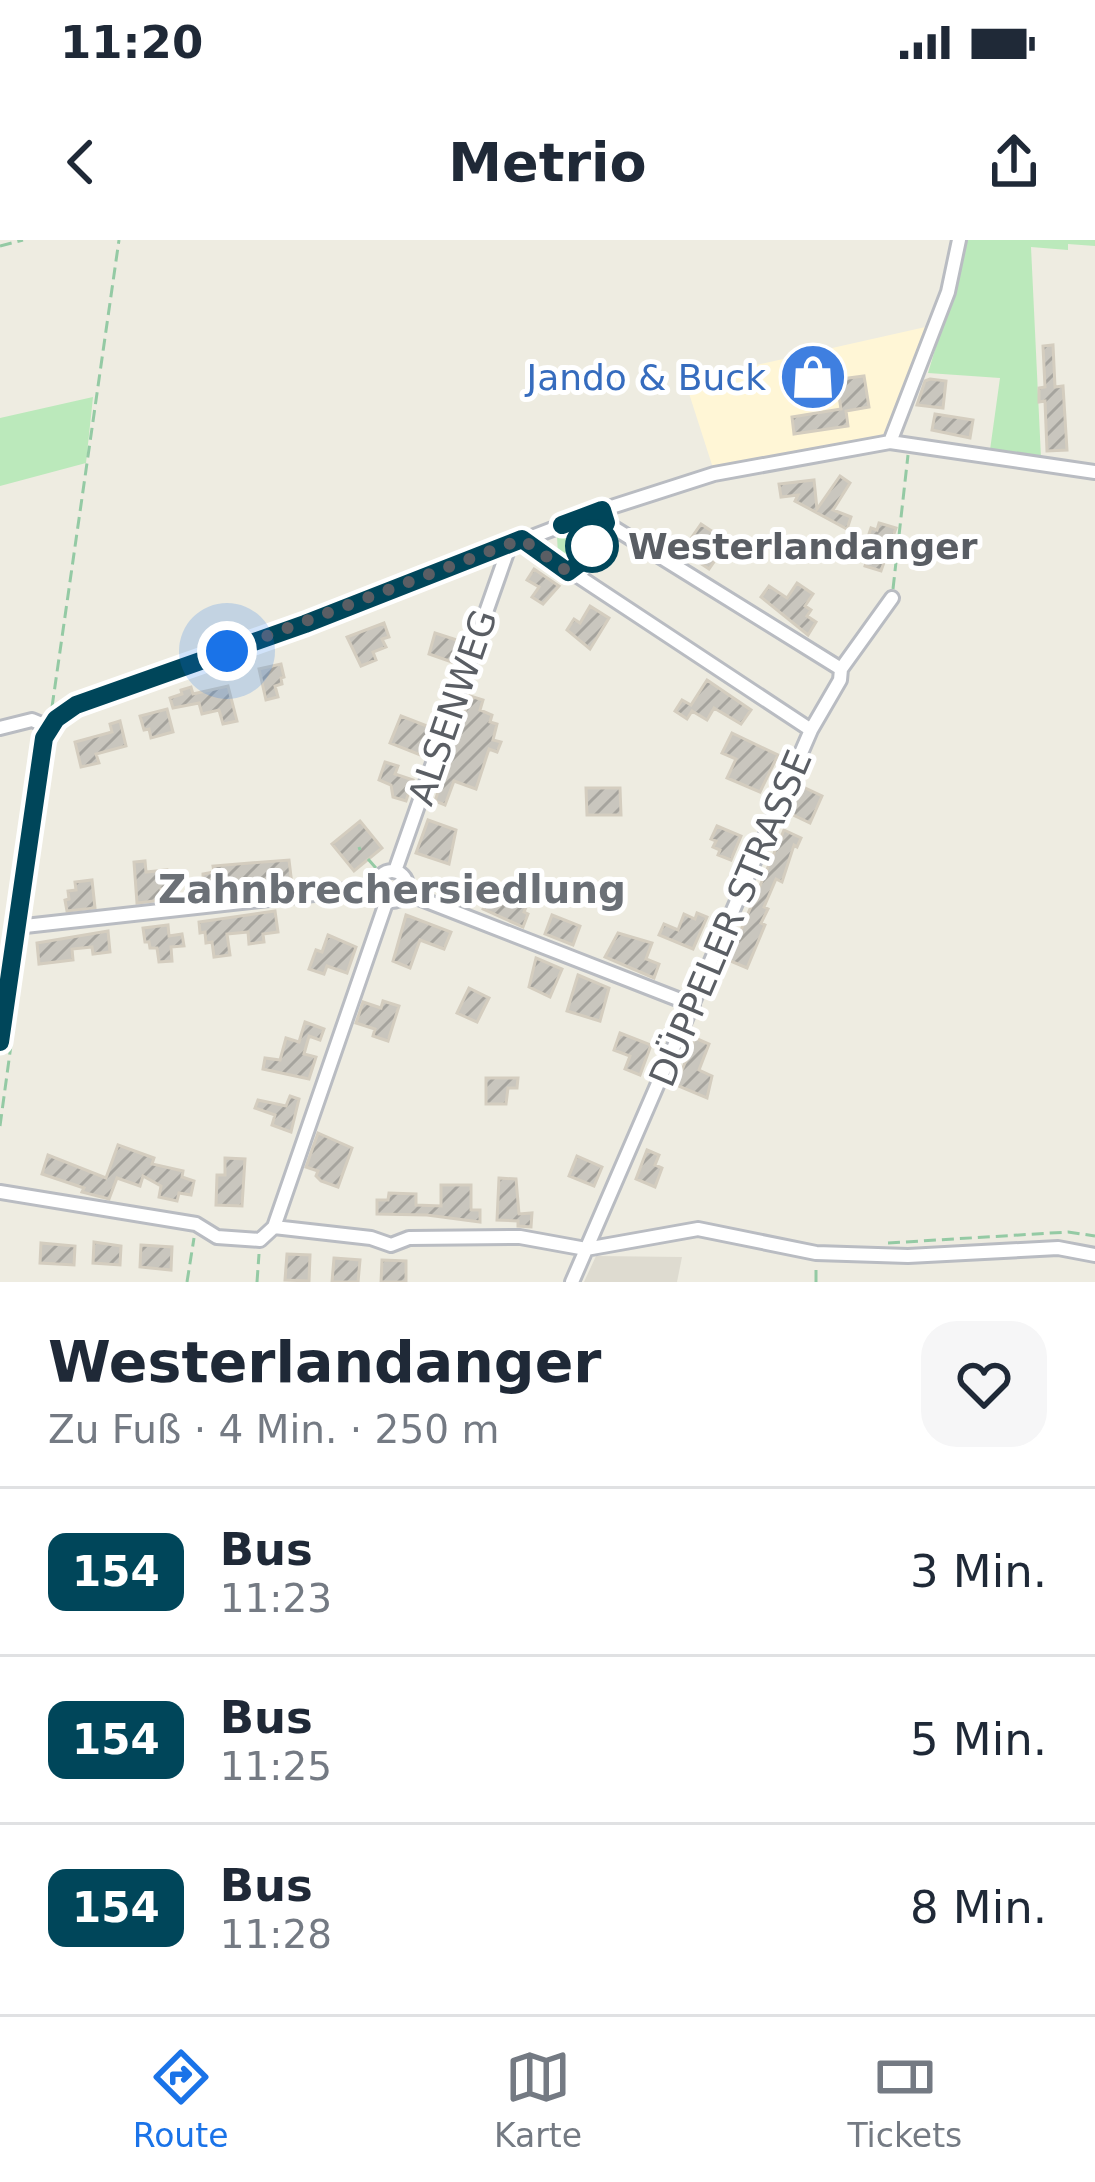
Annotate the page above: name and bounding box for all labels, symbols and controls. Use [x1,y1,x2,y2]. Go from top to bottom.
text: 11:20 [60,16,203,69]
icon: back [48,129,114,195]
icon: share [981,129,1047,195]
text: Metrio [448,131,647,194]
shop icon: Jando & Buck [778,342,848,412]
place label: Jando & Buck [525,357,766,398]
marker: Westerlandanger [567,521,617,571]
place label: Westerlandanger [628,526,978,567]
street label: ALSENWEG [400,604,505,810]
your location [197,621,257,681]
street label: DÜPPELER STRASSE [641,744,820,1092]
district label: Zahnbrechersiedlung [158,867,626,912]
button: heart [921,1321,1047,1447]
text: Westerlandanger [48,1329,601,1395]
text: Zu Fuß · 4 Min. · 250 m [48,1407,499,1452]
text: Bus [220,1523,313,1576]
text: 3 Min. [910,1545,1047,1598]
text: 154 [72,1547,160,1596]
text: 11:23 [220,1576,332,1621]
text: Bus [220,1691,313,1744]
text: 5 Min. [910,1713,1047,1766]
text: 154 [72,1715,160,1764]
text: 11:25 [220,1744,332,1789]
text: Bus [220,1859,313,1912]
text: 8 Min. [910,1881,1047,1934]
text: 154 [72,1883,160,1932]
text: 11:28 [220,1912,332,1957]
tab: Route [133,2044,229,2155]
tab: Karte [494,2044,582,2155]
tab: Tickets [847,2044,962,2155]

